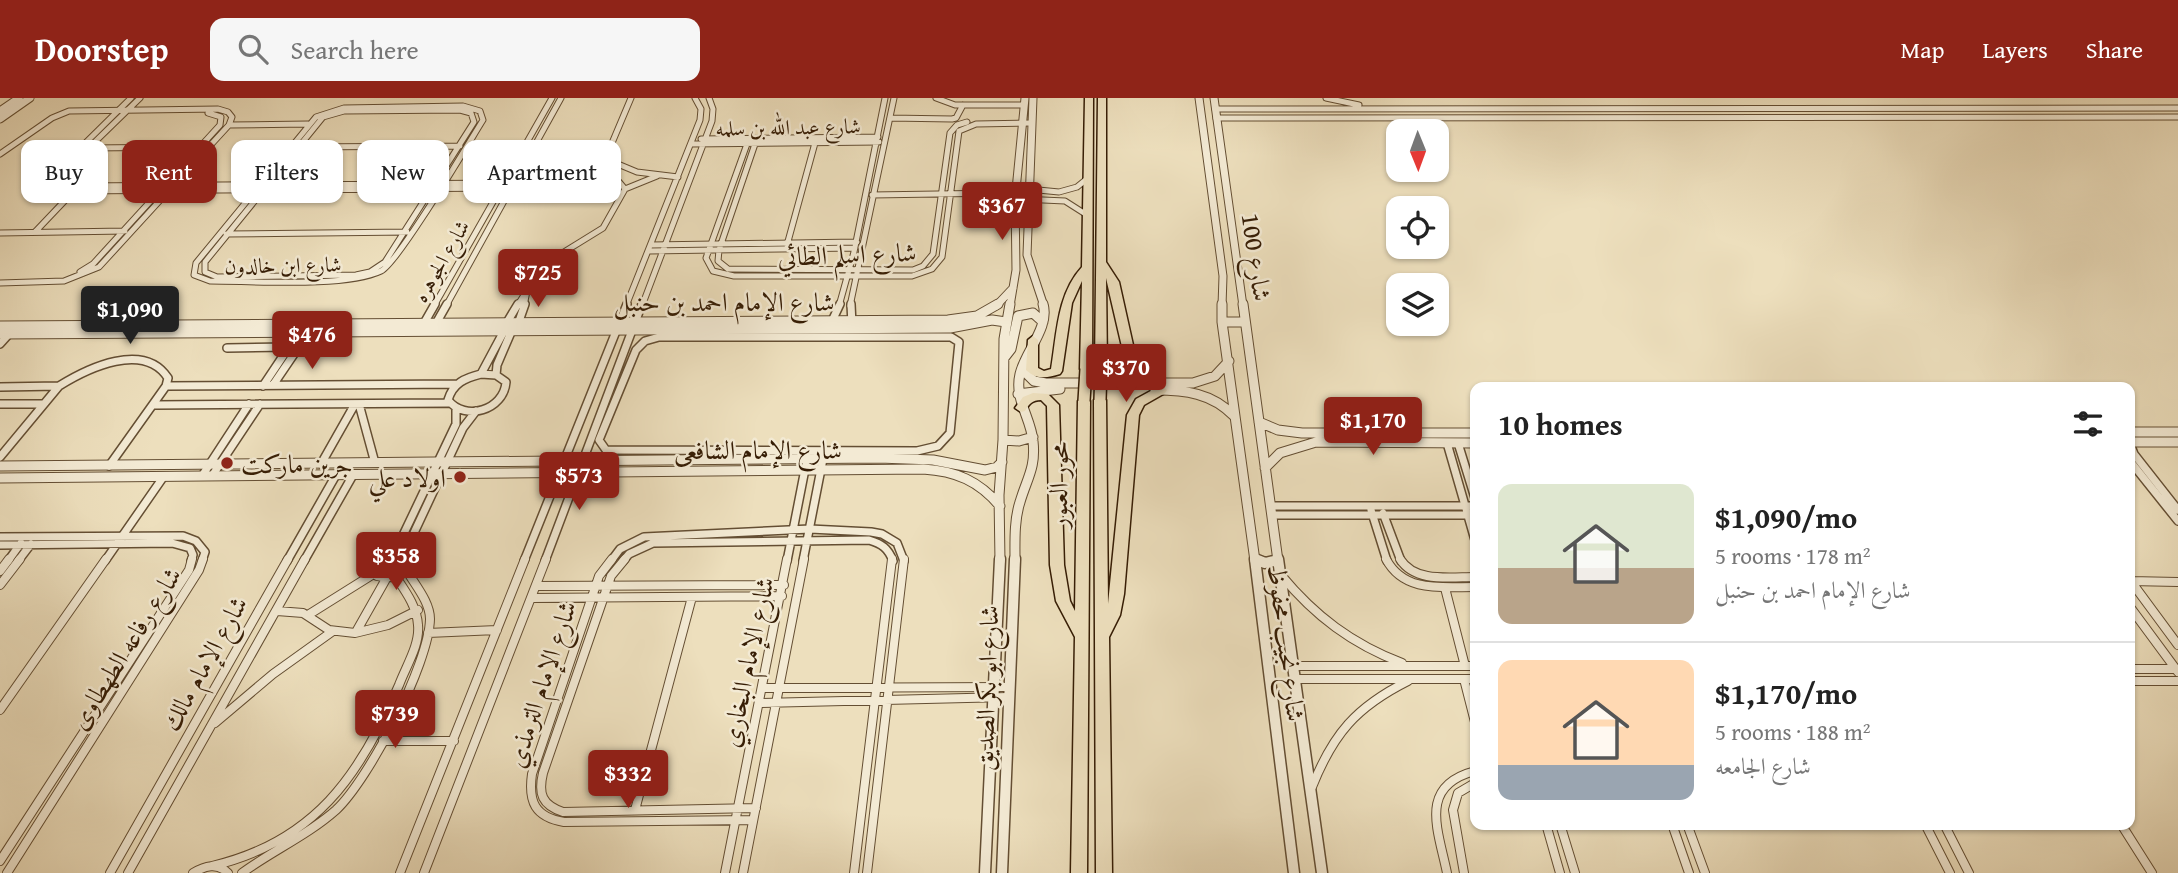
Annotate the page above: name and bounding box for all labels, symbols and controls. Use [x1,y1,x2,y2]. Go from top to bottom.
search box [210,18,700,81]
text: Doorstep [35,25,168,73]
icon: search [234,30,272,68]
text: Search here [290,30,419,69]
text: Map [1901,32,1944,67]
text: Layers [1982,32,2048,67]
text: Share [2086,32,2143,67]
street label: شارع عبد الله بن سلمه [715,109,861,147]
north arrow [1386,119,1449,182]
map controls [1386,119,1449,336]
chip: Buy [21,140,108,203]
chip: Rent [122,140,217,203]
chip: Filters [231,140,343,203]
chip: New [357,140,449,203]
chip: Apartment [463,140,621,203]
pin: $367 [961,183,1043,242]
text: $367 [978,188,1026,221]
button: locate [1386,196,1449,259]
street label: شارع 100 [1229,210,1282,304]
street label: شارع الجوهره [405,214,480,309]
street label: شارع اسلم الطائي [777,232,917,283]
street label: شارع ابن خالدون [224,248,342,285]
pin: $725 [497,250,579,309]
text: $725 [514,255,562,288]
button: layers [1386,273,1449,336]
street label: شارع الإمام احمد بن حنبل [614,282,834,325]
pin: $1,090 [73,286,187,346]
text: $1,090 [97,292,163,325]
pin: $476 [271,312,353,371]
text: $476 [288,317,336,350]
pin: $370 [1085,344,1167,404]
text: $370 [1102,350,1150,383]
pin: $1,170 [1316,398,1430,457]
text: 10 homes [1498,402,1623,446]
text: $1,170 [1340,403,1406,436]
icon: filters [2069,405,2107,443]
street label: شارع الإمام الشافعى [674,430,842,473]
street label: محور العبور [1038,441,1078,531]
place label: جرين ماركت [241,444,353,483]
pin: $573 [538,452,620,512]
marker: جرين ماركت [219,455,235,471]
place label: اولاد علي [368,458,446,503]
text: $573 [555,458,603,491]
marker: اولاد علي [452,469,468,485]
text: $1,090/mo [1715,495,1857,539]
icon: home [1554,512,1638,596]
pin: $358 [355,532,437,592]
text: $358 [372,538,420,571]
text: 5 rooms · 178 m² [1715,539,1870,572]
street label: شارع رفاعه الطهطاوى [59,559,193,739]
street label: شارع نجيب محفوظ [1255,562,1316,724]
street label: شارع الإمام البخاري [710,573,788,752]
text: شارع الإمام احمد بن حنبل [1715,573,1910,606]
street label: شارع الإمام مالك [151,588,261,740]
street label: شارع الإمام الترمذي [496,595,590,774]
street label: شارع ابو بكر الصديق [964,604,1011,772]
text: $1,170/mo [1715,671,1857,715]
icon: home [1554,688,1638,772]
pin: $739 [354,690,436,750]
text: $739 [371,696,419,729]
text: 5 rooms · 188 m² [1715,715,1870,748]
text: شارع الجامعه [1715,749,1811,782]
pin: $332 [587,750,669,810]
text: $332 [604,756,652,789]

